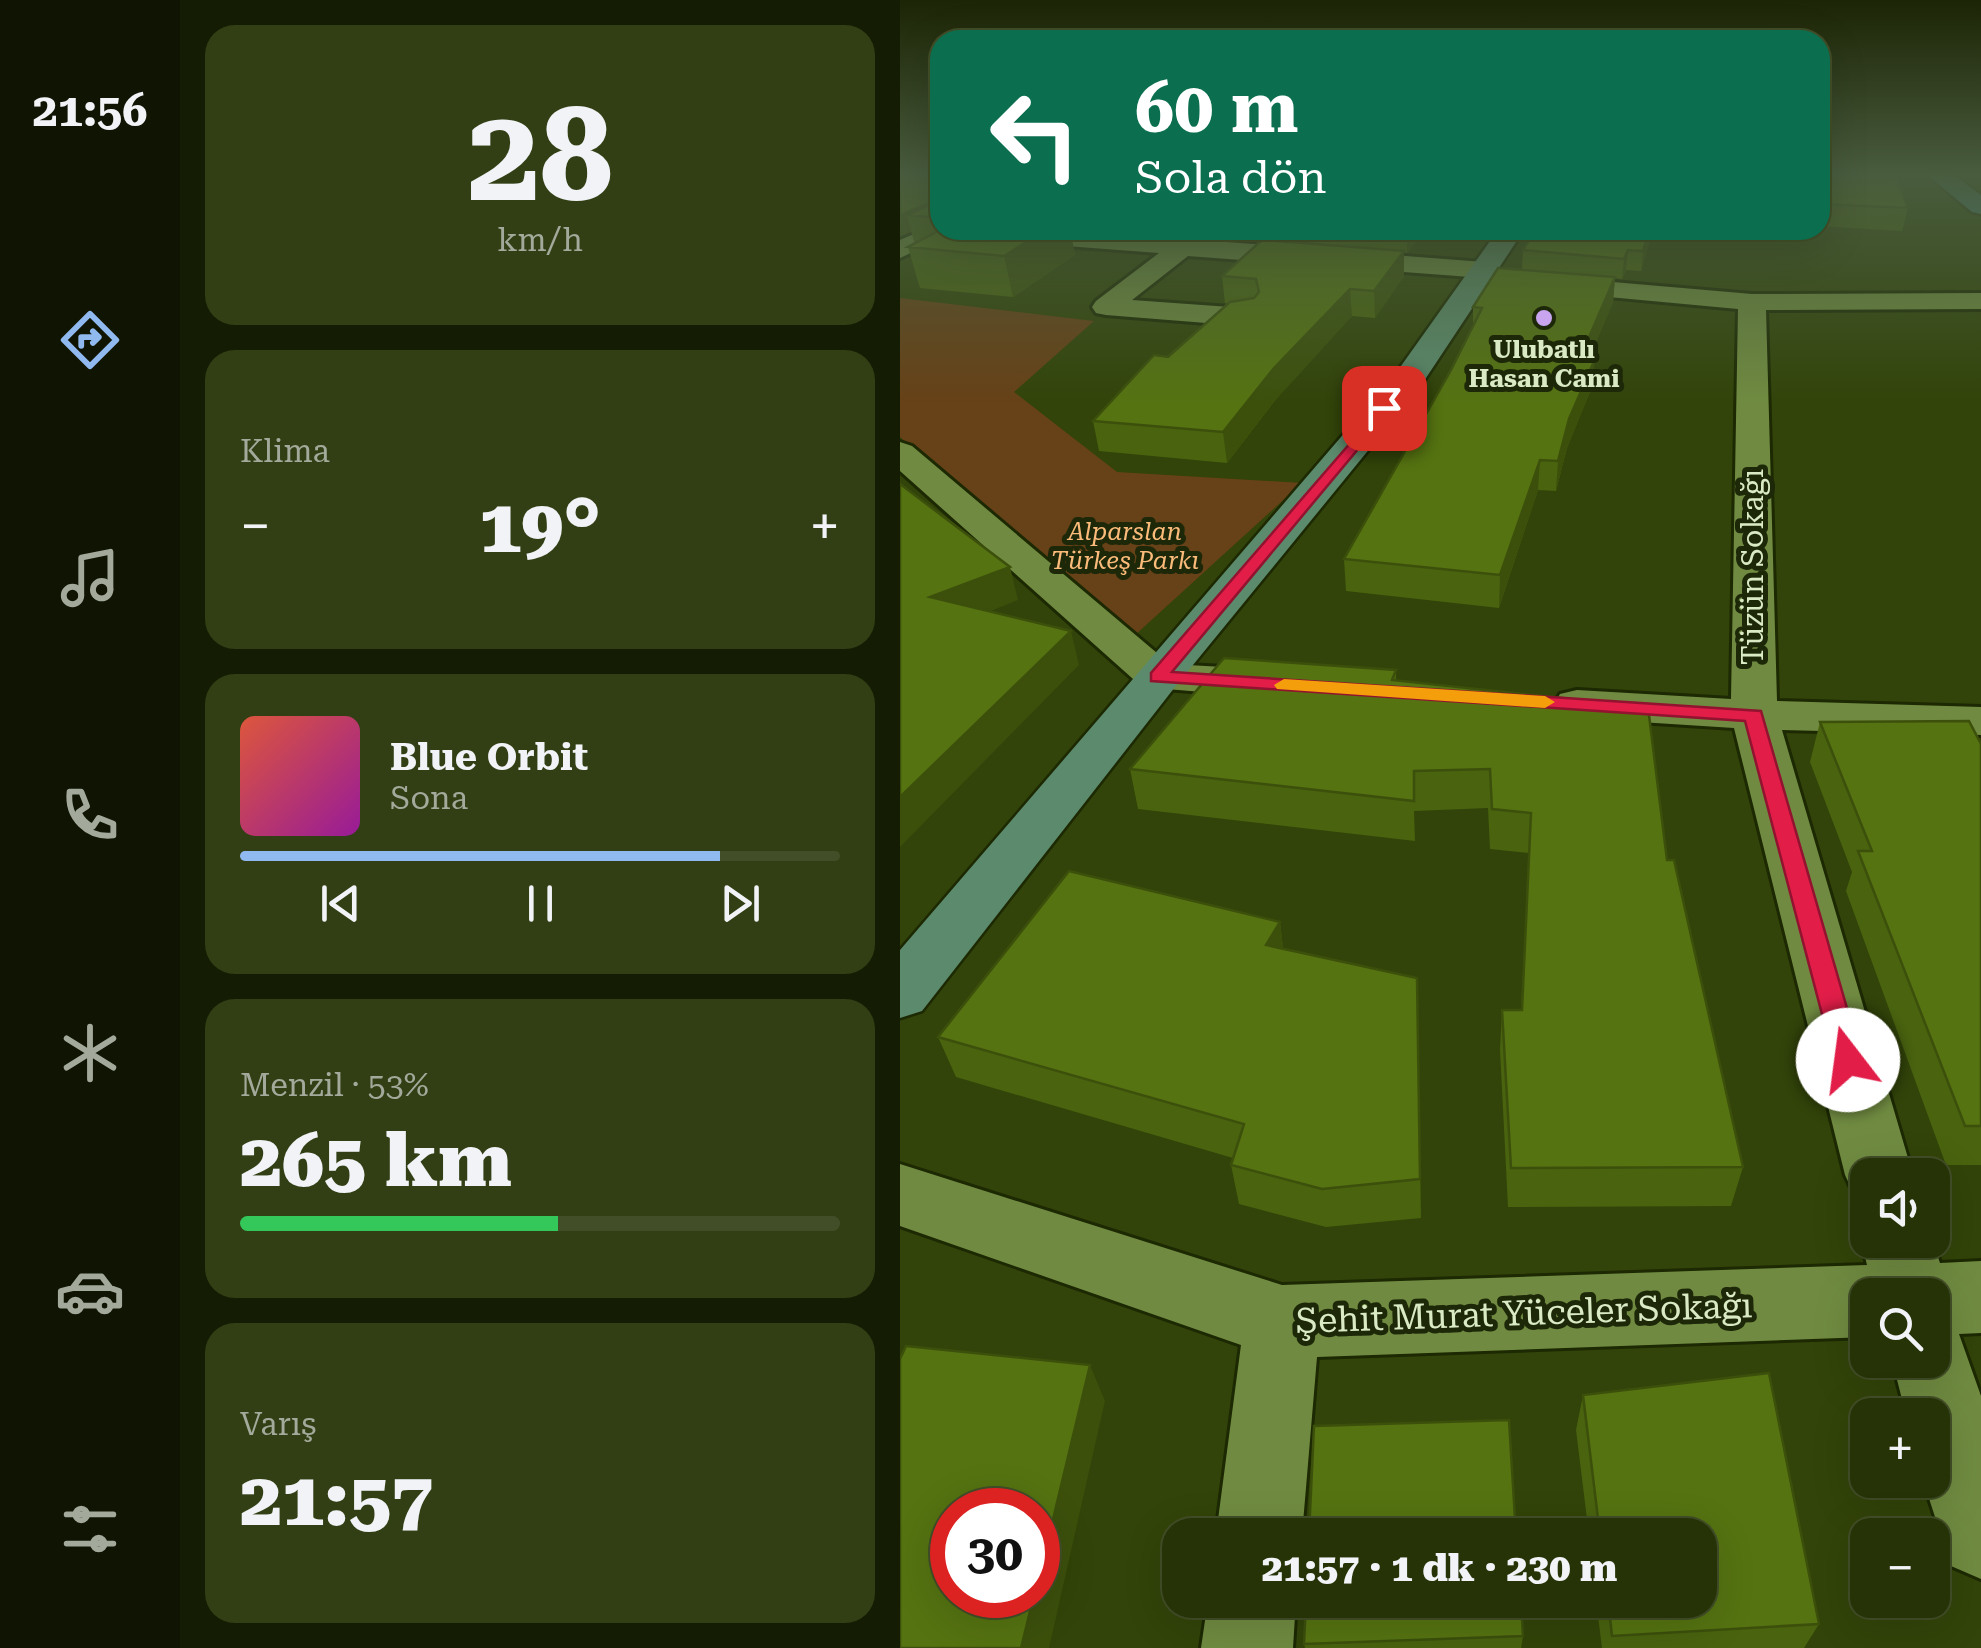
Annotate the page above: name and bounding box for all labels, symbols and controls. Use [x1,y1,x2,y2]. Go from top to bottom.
text: 60 m [1135,67,1299,149]
icon: left [970,70,1100,200]
text: 28 [467,79,613,232]
text: 21:56 [33,84,147,137]
text: Sola dön [1135,151,1327,204]
text: km/h [497,221,583,259]
icon: directions [55,305,125,375]
marker: Ulubatlı Hasan Cami [1533,307,1555,329]
place label: Ulubatlı Hasan Cami [1469,335,1619,393]
pin [1342,366,1427,451]
icon: arrive [1357,381,1412,436]
text: Klima [240,432,330,470]
street label: Tüzün Sokağı [1735,469,1770,665]
text: 19° [479,482,601,570]
text: − [240,494,271,558]
text: + [809,494,840,558]
park label: Alparslan Türkeş Parkı [1051,517,1199,575]
icon: music [55,543,125,613]
text: Blue Orbit [390,735,588,779]
text: Sona [390,779,468,817]
icon: phone [55,780,125,850]
icon: previous [313,876,368,931]
icon: pause [513,876,568,931]
icon: next [713,876,768,931]
position arrow [1796,1008,1900,1112]
icon: climate [55,1018,125,1088]
text: Menzil · 53% [240,1066,429,1104]
text: 265 km [240,1116,512,1204]
map controls [1850,1158,1950,1618]
button: sound [1850,1158,1950,1258]
icon: car [55,1256,125,1326]
button: search [1850,1278,1950,1378]
street label: Şehit Murat Yüceler Sokağı [1295,1285,1753,1342]
button: + [1850,1398,1950,1498]
text: Varış [240,1405,316,1443]
text: 21:57 [240,1455,433,1543]
speed limit sign: 30 [930,1488,1060,1618]
icon: filters [55,1494,125,1564]
button: − [1850,1518,1950,1618]
text: 21:57 · 1 dk · 230 m [1262,1546,1617,1590]

